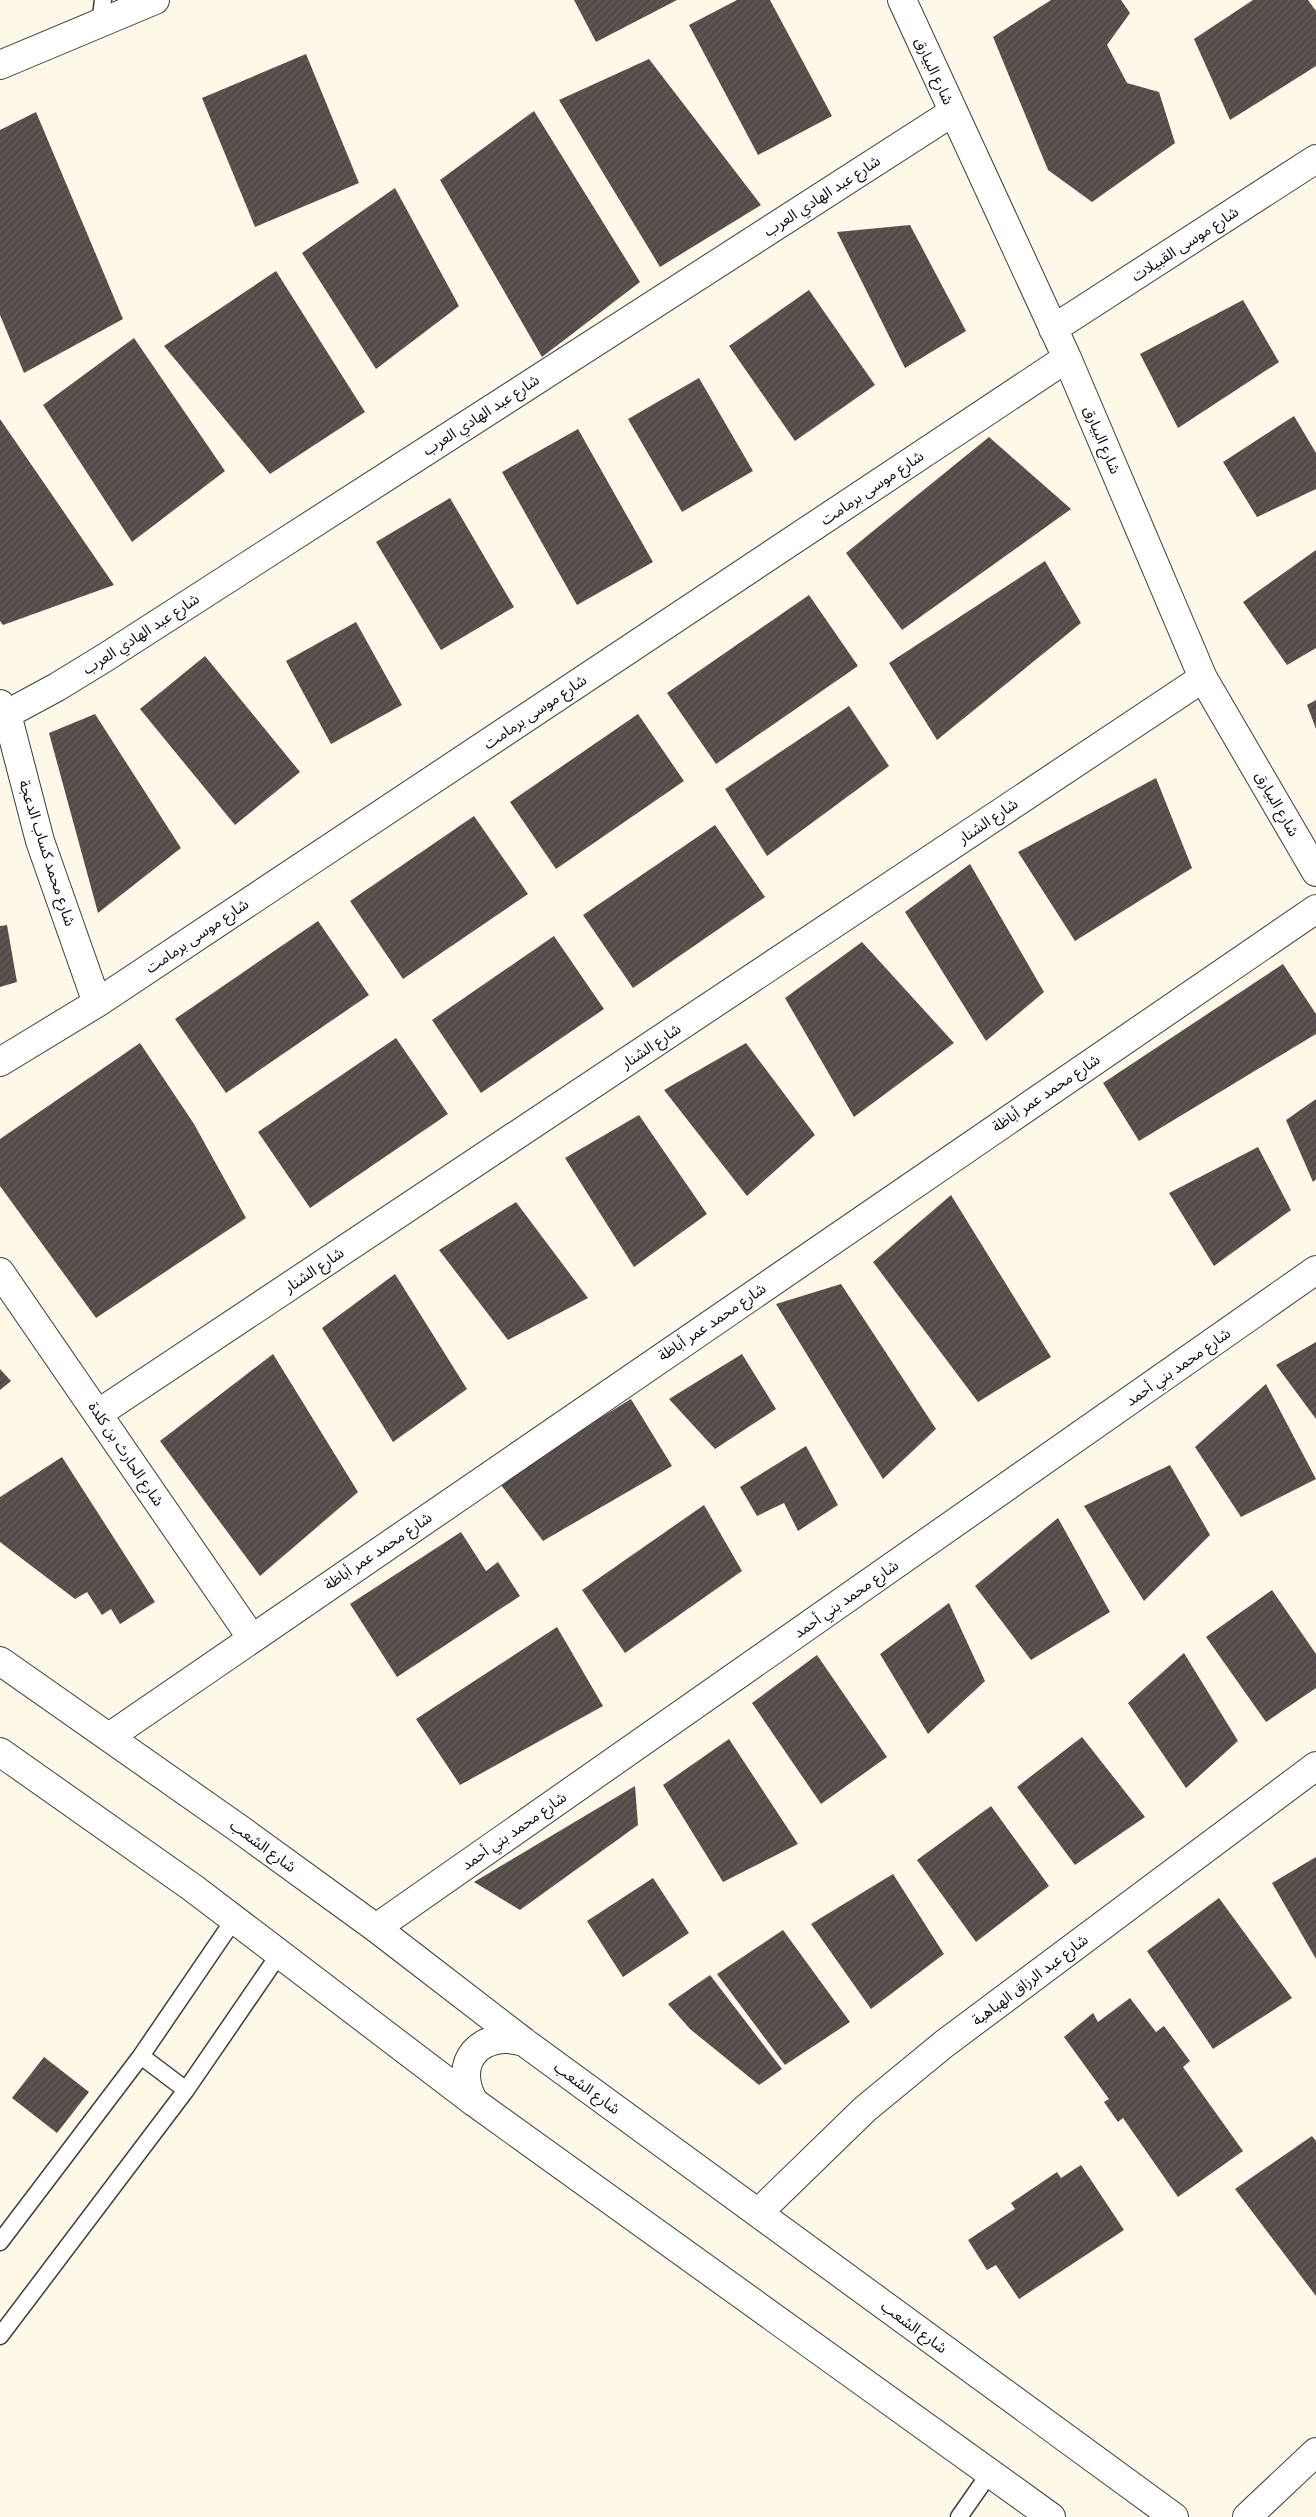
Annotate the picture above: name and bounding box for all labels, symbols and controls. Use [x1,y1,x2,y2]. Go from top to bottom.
street label: شارع البيارق [908,35,957,109]
street label: شارع عبد الهادي العرب [761,152,885,243]
street label: شارع موسى القبيلات [1129,203,1244,288]
street label: شارع عبد الهادي العرب [420,371,544,462]
street label: شارع البيارق [1077,404,1124,478]
street label: شارع موسى برمامت [818,448,929,532]
street label: شارع عبد الهادي العرب [80,590,204,681]
street label: شارع موسى برمامت [481,672,592,756]
street label: شارع البيارق [1249,769,1302,841]
street label: شارع محمد كساب الدعجة [12,778,78,929]
street label: شارع الشنار [954,795,1023,851]
street label: شارع موسى برمامت [143,896,254,980]
street label: شارع الشنار [617,1020,686,1076]
street label: شارع محمد عمر أباظة [989,1050,1105,1138]
street label: شارع الشنار [280,1244,349,1300]
street label: شارع محمد عمر أباظة [655,1279,771,1367]
street label: شارع محمد بني أحمد [1122,1324,1236,1412]
street label: شارع الحارث بن كلدة [82,1399,167,1511]
street label: شارع محمد عمر أباظة [321,1508,437,1596]
street label: شارع محمد بني أحمد [790,1556,904,1644]
street label: شارع محمد بني أحمد [458,1788,572,1876]
street label: شارع الشعب [225,1817,299,1879]
street label: شارع عبد الرزاق الهباهبة [969,1931,1094,2032]
street label: شارع الشعب [549,2059,623,2121]
street label: شارع الشعب [876,2298,950,2360]

